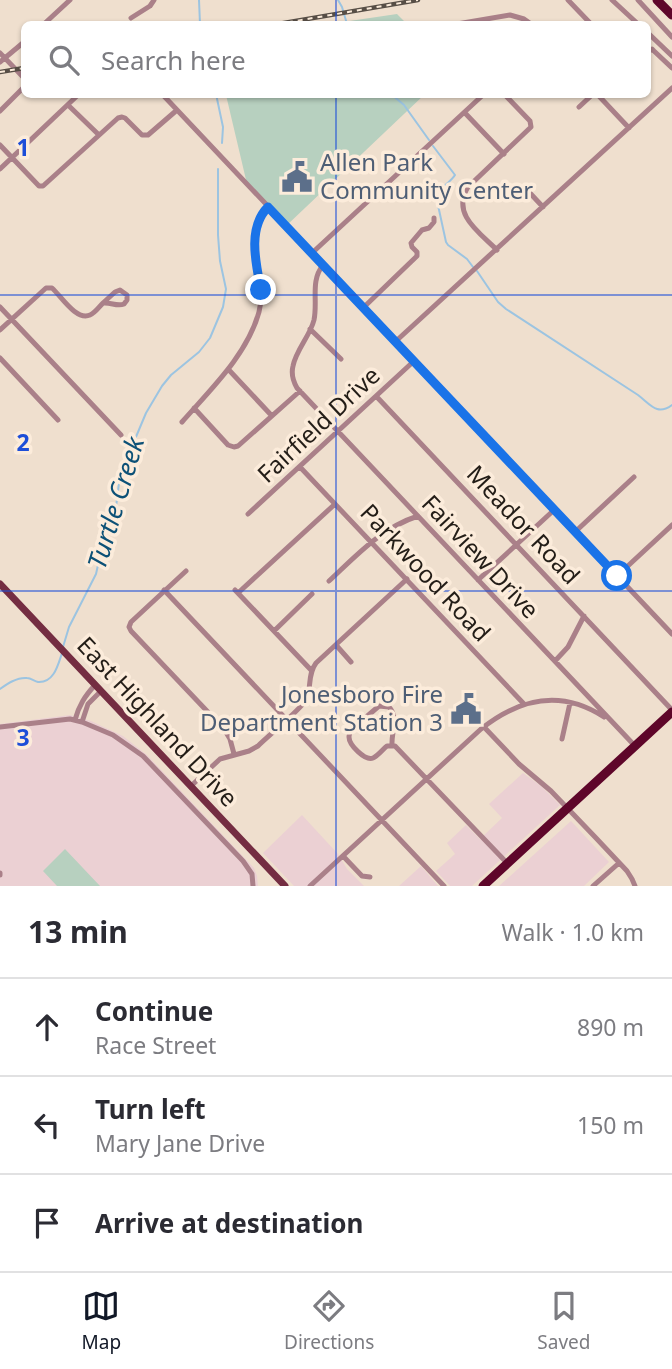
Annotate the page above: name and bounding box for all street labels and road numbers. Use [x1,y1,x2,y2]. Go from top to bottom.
street label: Fairfield Drive [249,358,386,489]
street label: Meador Road [460,457,588,591]
street label: Fairview Drive [415,487,547,625]
street label: Parkwood Road [354,496,499,648]
street label: East Highland Drive [70,629,246,813]

